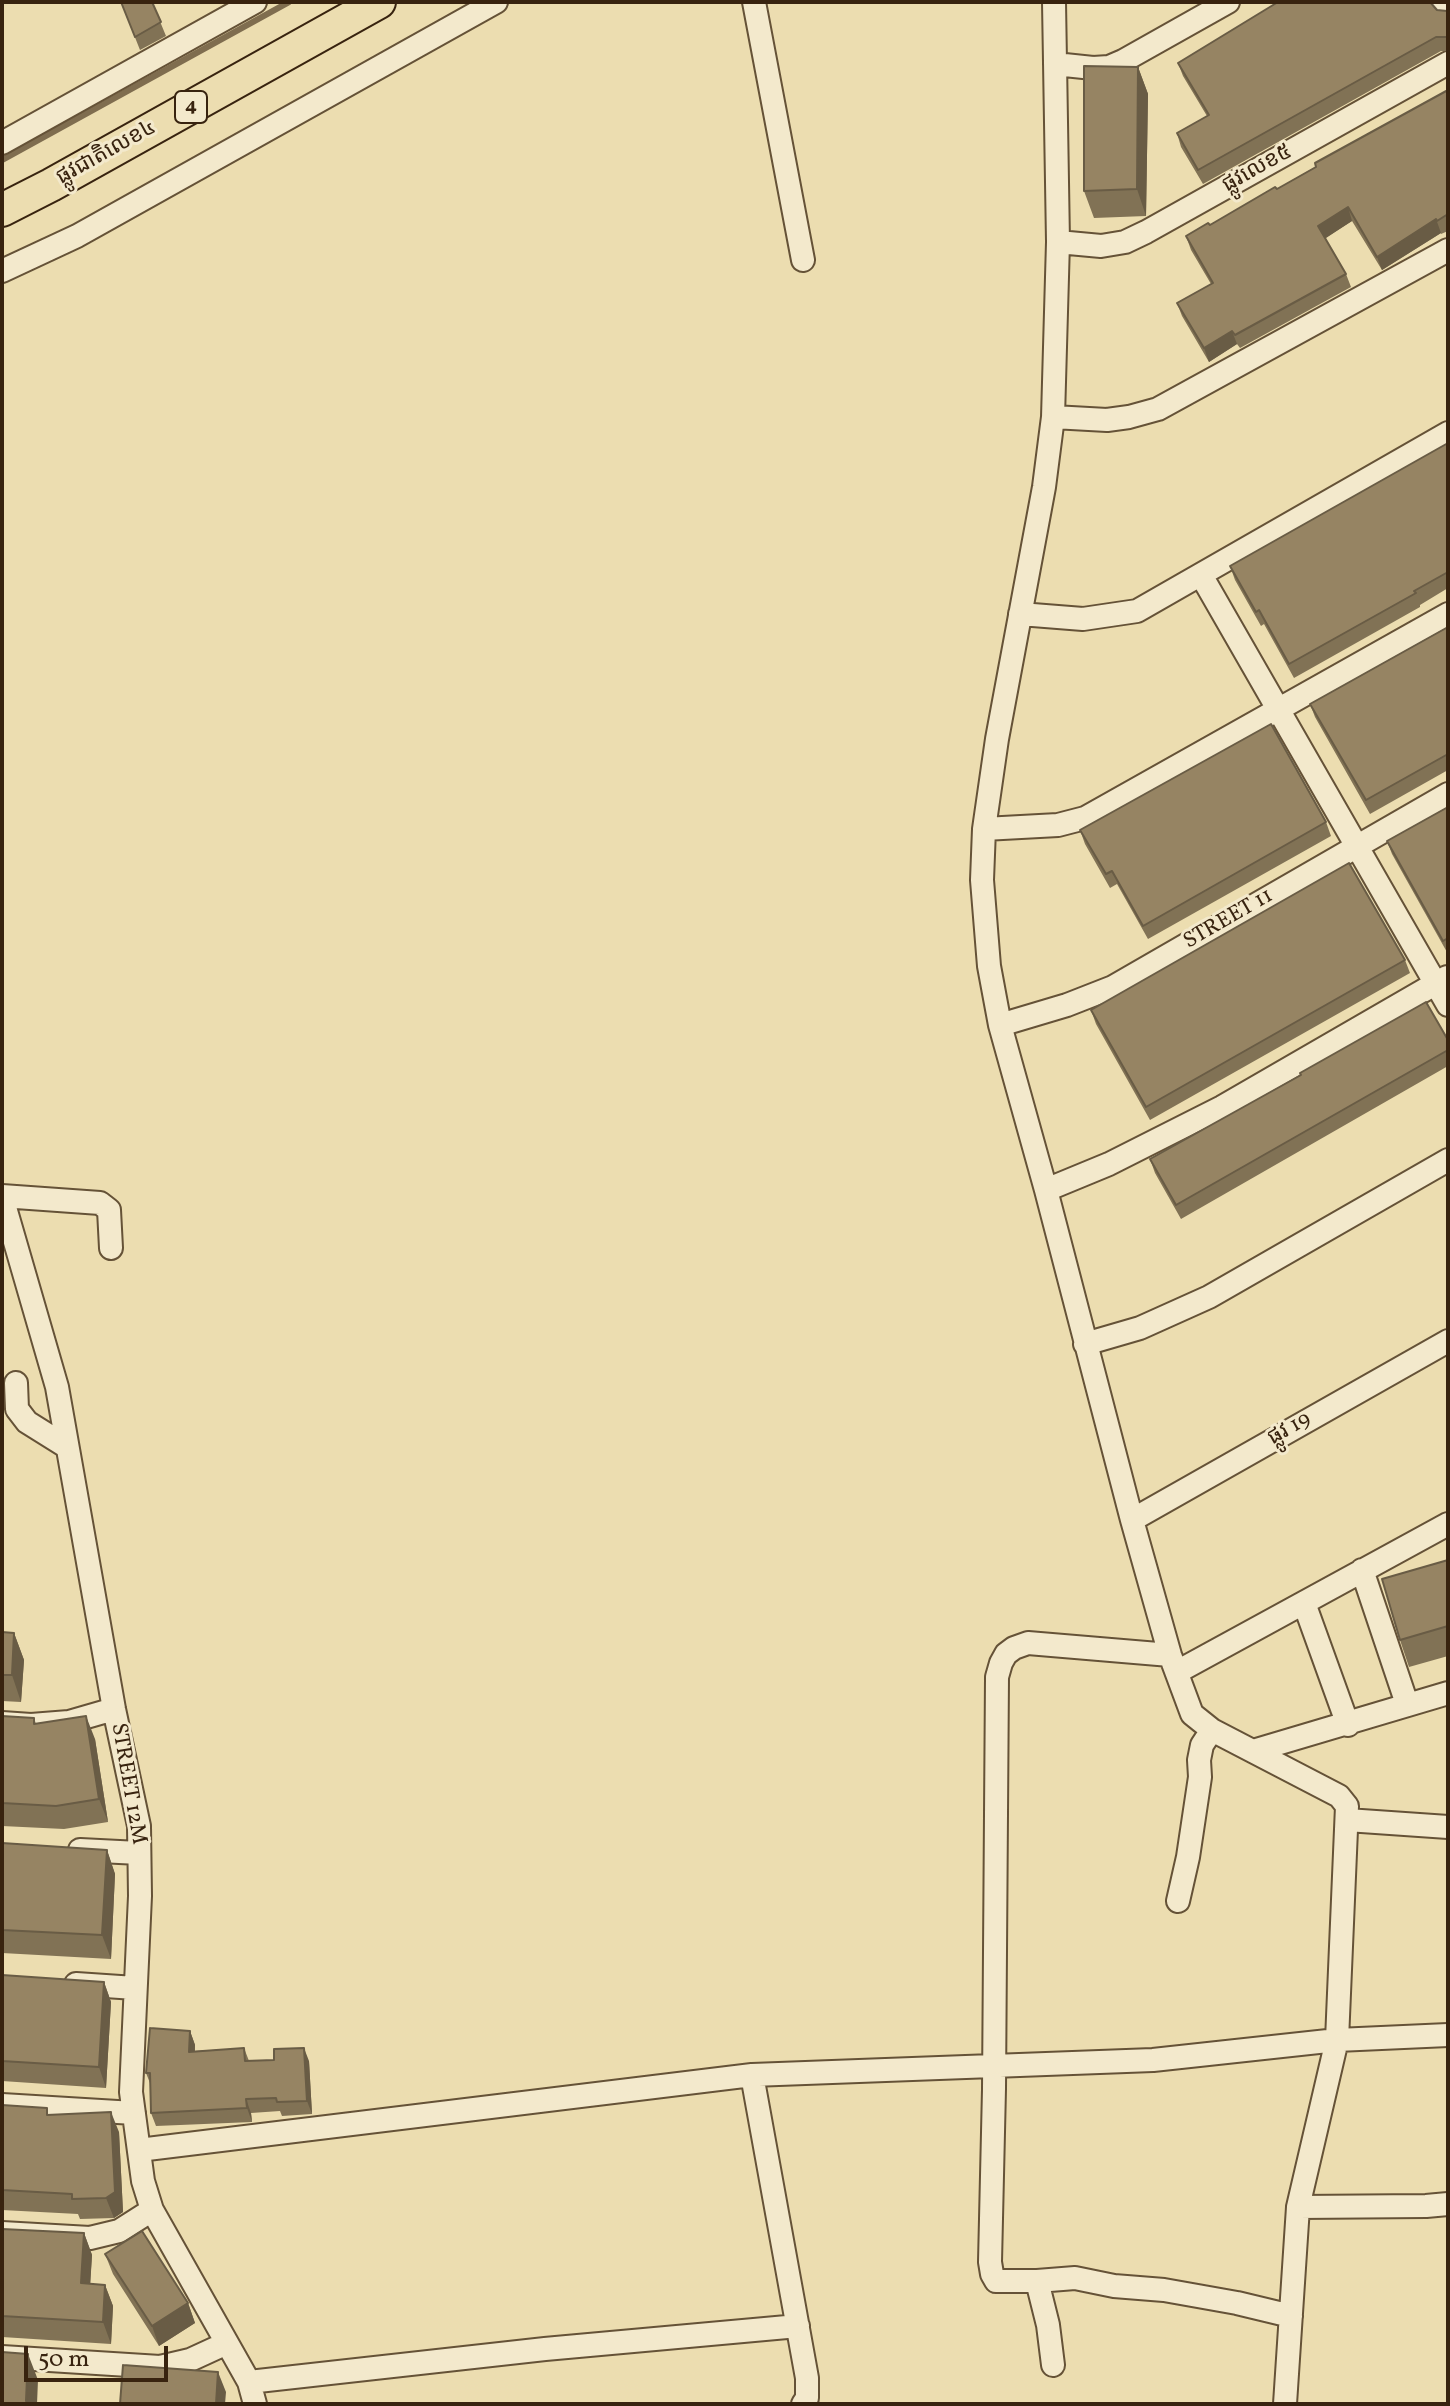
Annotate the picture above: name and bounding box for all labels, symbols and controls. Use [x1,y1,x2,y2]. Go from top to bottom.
road number: 4 [175,91,207,123]
street label: ផ្លូវជាតិលេខ៤ [52,116,162,192]
street label: ផ្លូវលេខ៥ [1218,140,1298,200]
street label: STREET 11 [1180,884,1278,956]
street label: ផ្លូវ 19 [1264,1407,1316,1453]
street label: STREET 12M [103,1721,151,1847]
scale bar [28,2330,172,2380]
text: 50 m [38,2343,90,2377]

